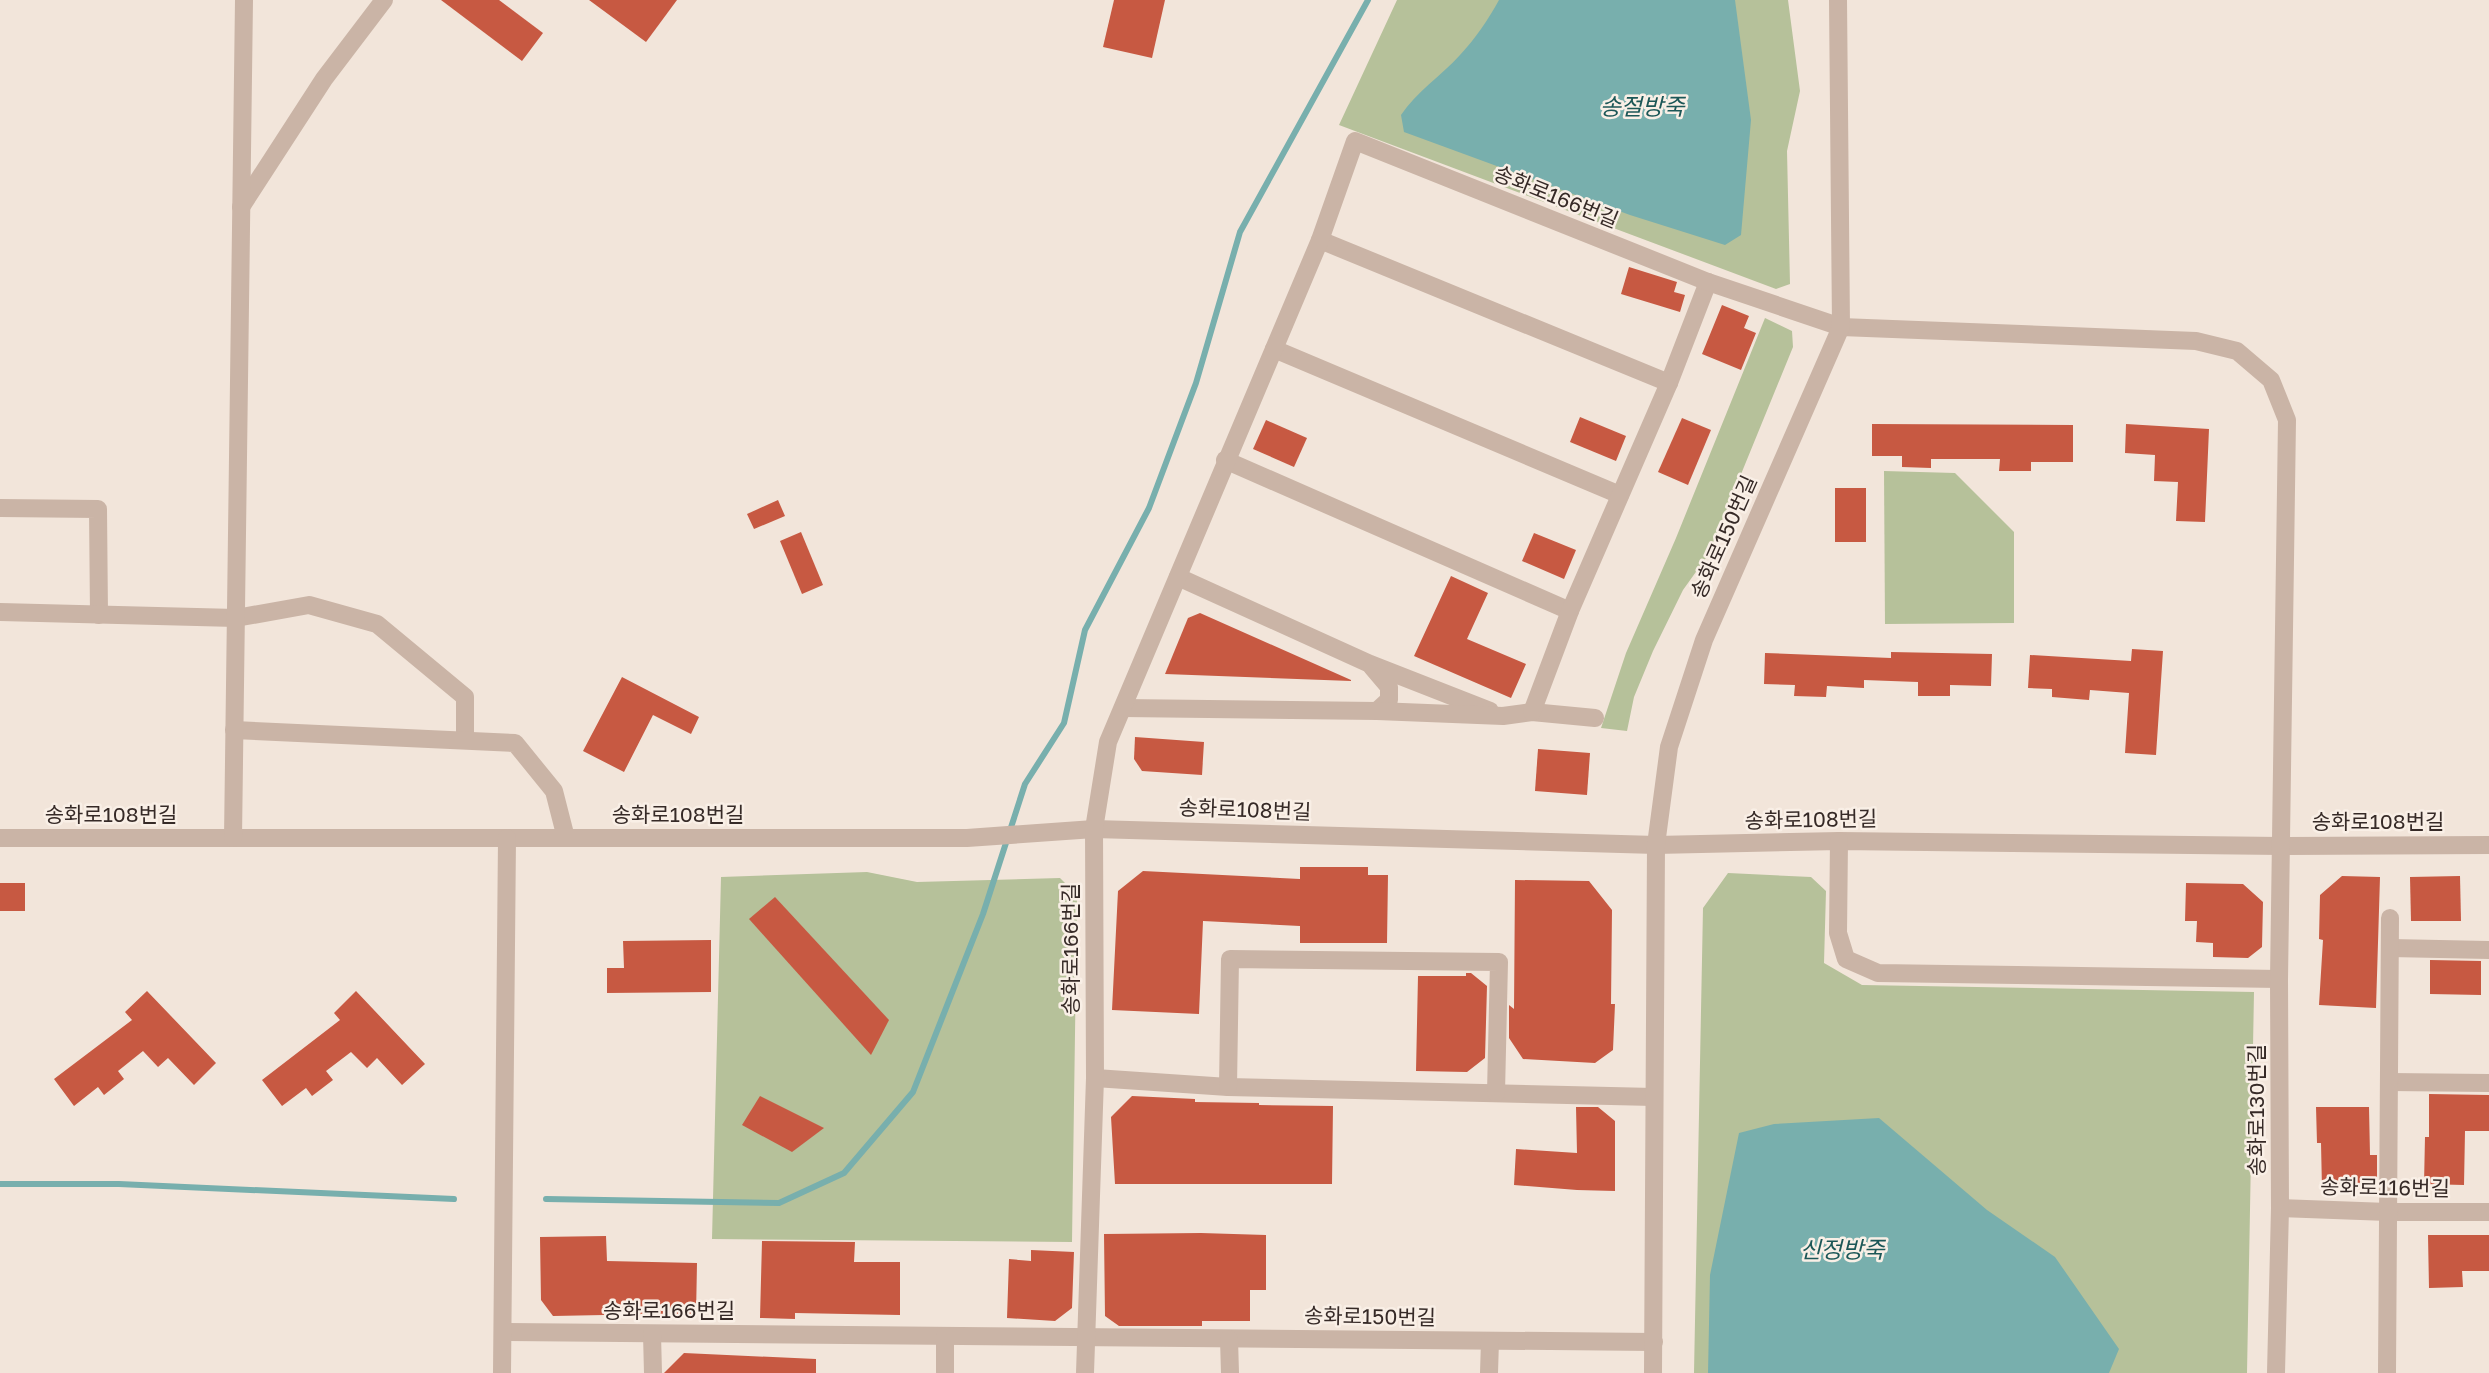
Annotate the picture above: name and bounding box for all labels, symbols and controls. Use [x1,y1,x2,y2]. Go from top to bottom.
water label: 송절방죽 [1600,92,1686,120]
street label: 송화로166번길 [1490,159,1623,233]
street label: 송화로150번길 [1684,471,1762,602]
street label: 송화로108번길 [1178,794,1312,824]
street label: 송화로108번길 [45,801,177,827]
street label: 송화로108번길 [612,801,744,827]
street label: 송화로108번길 [1744,805,1878,833]
street label: 송화로108번길 [2312,808,2444,834]
street label: 송화로166번길 [1057,883,1083,1015]
street label: 송화로130번길 [2243,1044,2269,1176]
street label: 송화로116번길 [2320,1173,2450,1201]
water label: 신정방죽 [1800,1235,1886,1263]
street label: 송화로166번길 [603,1297,735,1323]
street label: 송화로150번길 [1304,1302,1436,1330]

